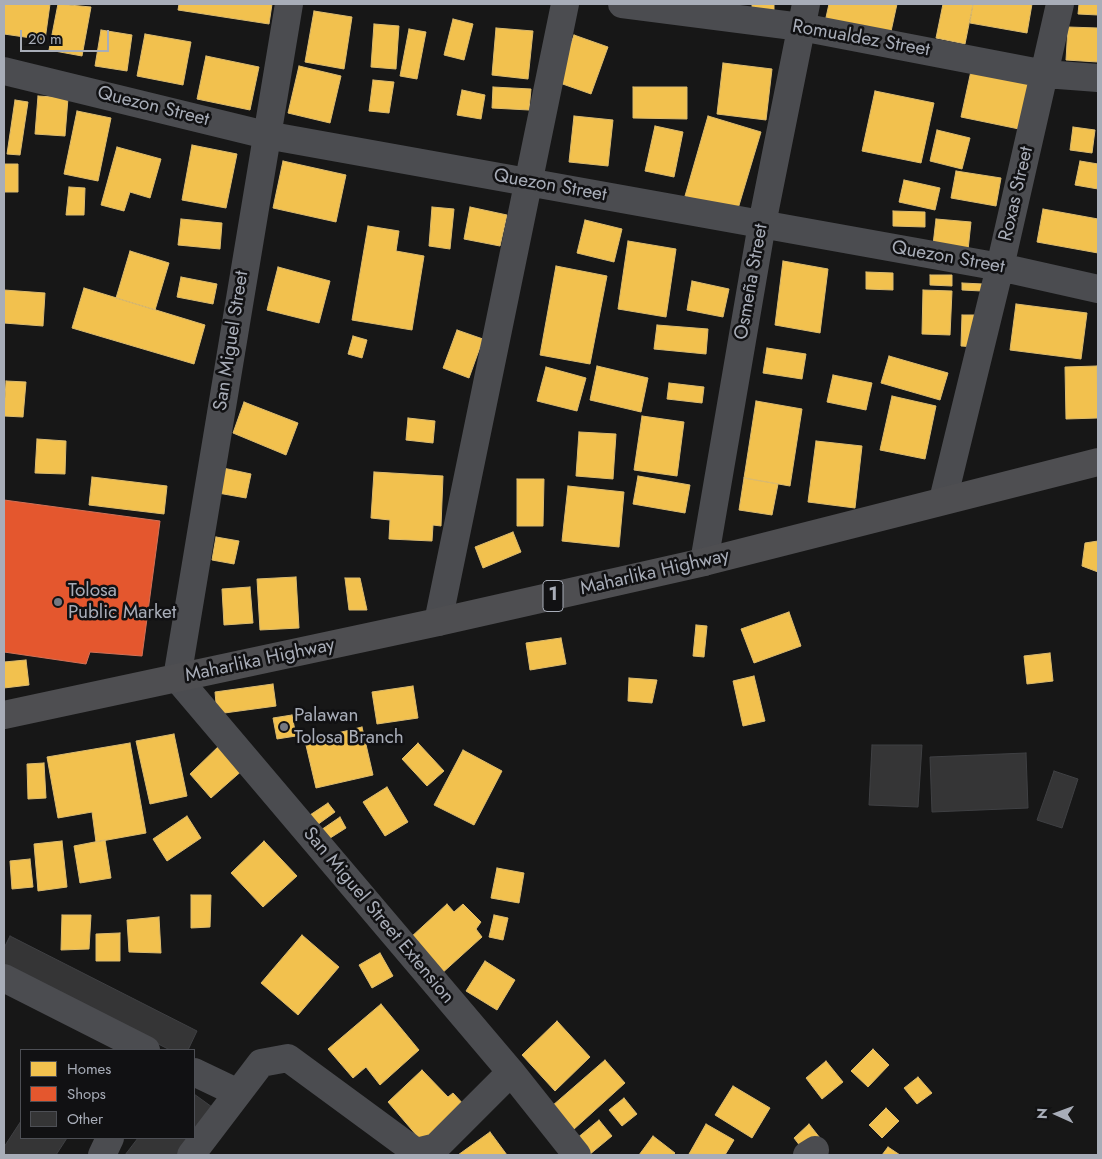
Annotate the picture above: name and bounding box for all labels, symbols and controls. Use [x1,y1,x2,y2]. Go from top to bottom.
street label: Romualdez Street [790,16,932,62]
scale bar [22,20,111,52]
text: 20 m [28,28,62,50]
street label: Quezon Street [95,82,211,132]
street label: Roxas Street [995,144,1039,244]
street label: Quezon Street [492,165,608,207]
street label: Osmeña Street [731,222,773,342]
street label: Quezon Street [890,237,1006,279]
street label: San Miguel Street [210,269,254,413]
street label: Maharlika Highway [578,545,732,601]
place label: Tolosa Public Market [68,580,176,624]
road number: 1 [543,580,563,612]
marker: Tolosa Public Market [52,596,64,608]
street label: Maharlika Highway [183,634,337,688]
place label: Palawan Tolosa Branch [294,705,404,749]
marker: Palawan Tolosa Branch [278,721,290,733]
street label: San Miguel Street Extension [298,823,458,1009]
legend [20,1049,195,1139]
text: Homes [67,1058,111,1080]
text: Shops [67,1083,106,1105]
north arrow [1032,1089,1082,1139]
text: Other [67,1108,103,1130]
text: N [1032,1108,1052,1119]

